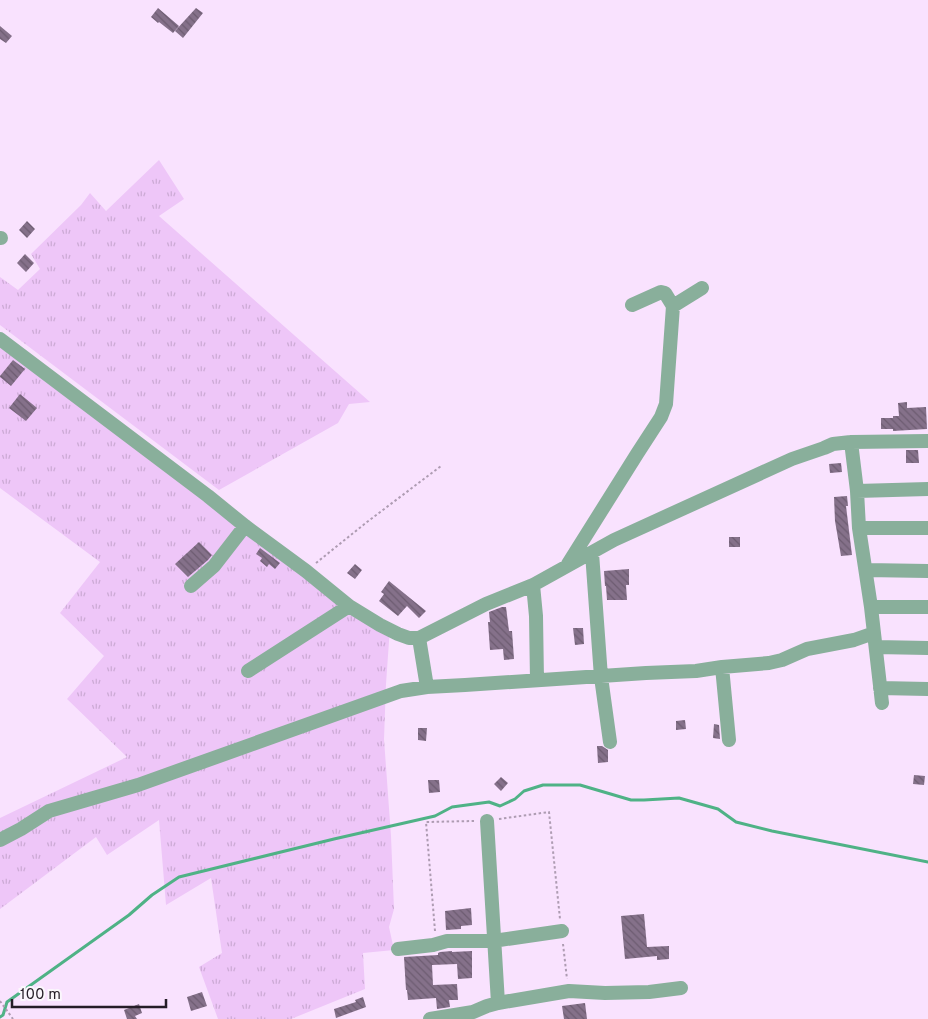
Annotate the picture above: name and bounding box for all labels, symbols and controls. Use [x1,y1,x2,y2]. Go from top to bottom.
scale bar [12,976,166,1008]
text: 100 m [20,986,61,1005]

